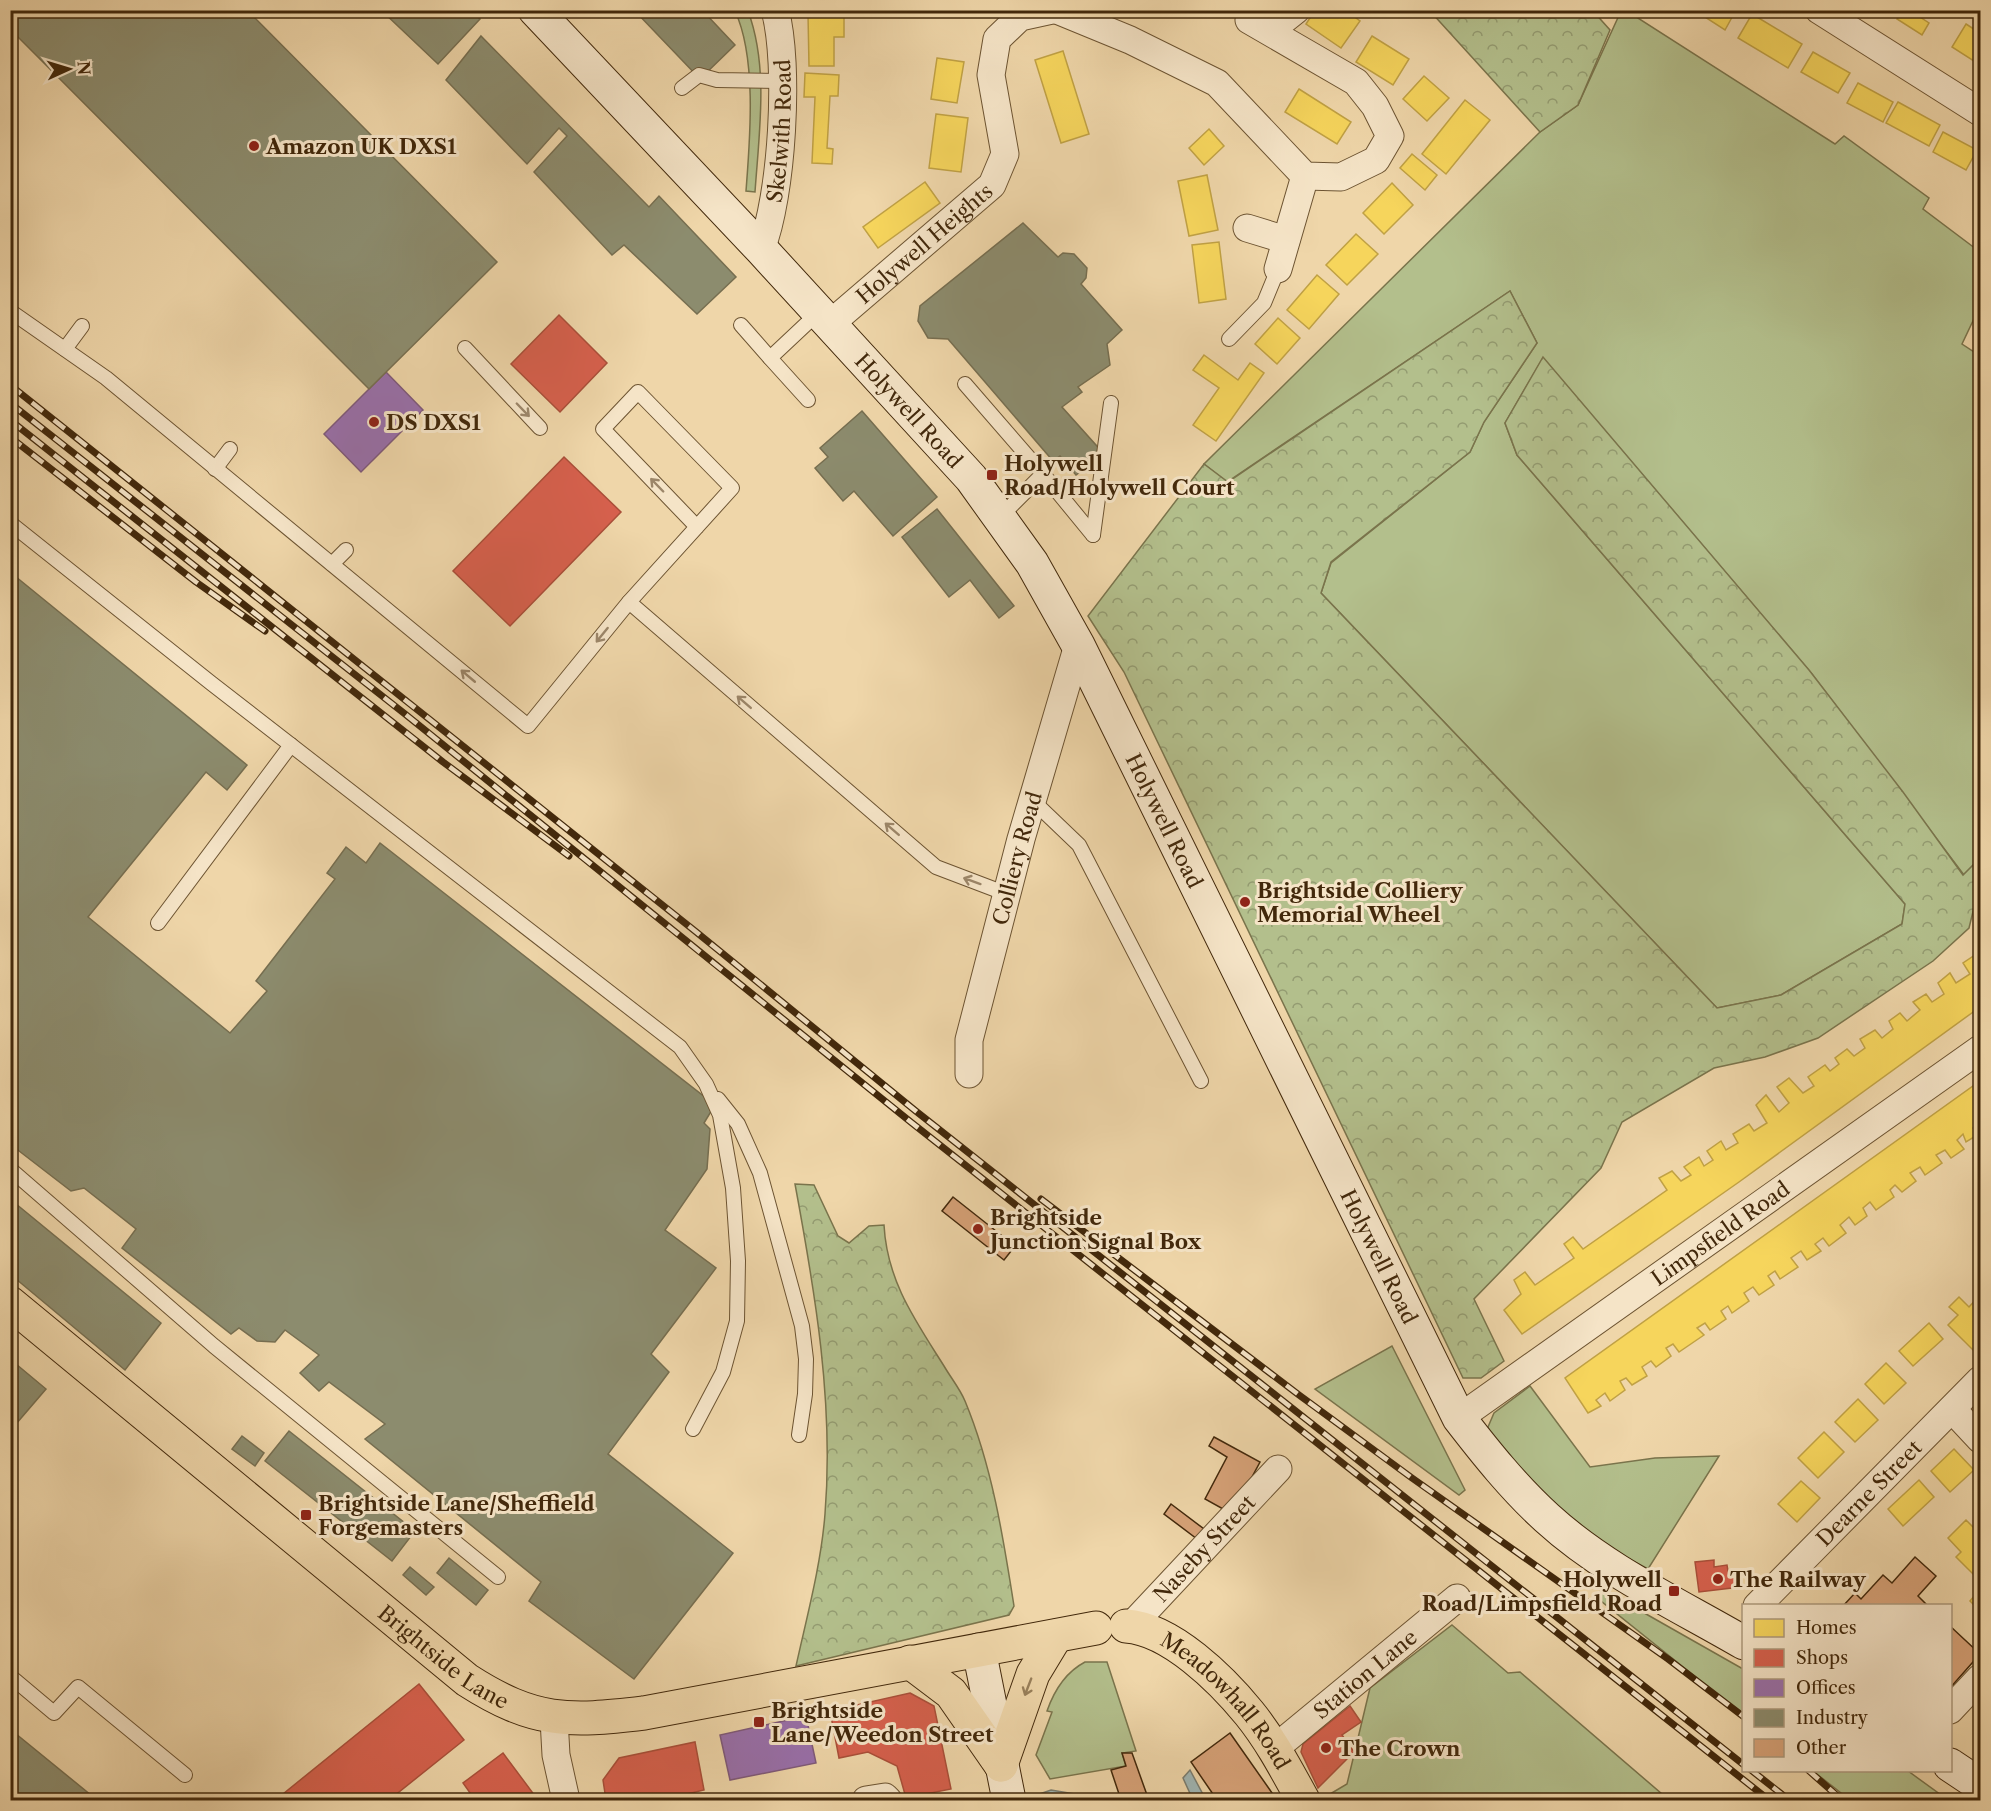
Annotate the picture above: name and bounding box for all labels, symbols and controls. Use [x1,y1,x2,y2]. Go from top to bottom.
north arrow [39,39,99,99]
street label: Skelwith Road [761,59,795,205]
text: N [74,60,94,76]
place label: Amazon UK DXS1 [265,134,457,159]
marker: Amazon UK DXS1 [247,139,261,153]
street label: Holywell Heights [851,178,997,309]
street label: Holywell Road [850,348,968,473]
one-way arrow [515,403,530,418]
place label: DS DXS1 [386,410,481,435]
marker: DS DXS1 [367,415,381,429]
place label: Holywell Road/Holywell Court [1004,451,1235,500]
marker: Holywell Road/Holywell Court [985,468,999,482]
one-way arrow [650,477,664,492]
one-way arrow [595,627,608,643]
one-way arrow [461,669,476,683]
one-way arrow [737,695,752,709]
street label: Holywell Road [1121,749,1208,892]
street label: Colliery Road [987,788,1047,928]
one-way arrow [885,822,900,836]
one-way arrow [963,874,981,885]
place label: Brightside Colliery Memorial Wheel [1257,878,1464,927]
marker: Brightside Colliery Memorial Wheel [1238,895,1252,909]
street label: Limpsfield Road [1646,1175,1794,1290]
street label: Holywell Road [1336,1185,1423,1328]
place label: Brightside Junction Signal Box [986,1205,1202,1254]
marker: Brightside Junction Signal Box [971,1222,985,1236]
street label: Dearne Street [1811,1434,1927,1551]
street label: Naseby Street [1148,1489,1260,1607]
place label: Brightside Lane/Sheffield Forgemasters [318,1491,595,1540]
marker: Brightside Lane/Sheffield Forgemasters [299,1508,313,1522]
place label: Holywell Road/Limpsfield Road [1422,1567,1662,1616]
place label: The Railway [1730,1567,1867,1592]
marker: The Railway [1711,1572,1725,1586]
marker: Holywell Road/Limpsfield Road [1667,1584,1681,1598]
street label: Brightside Lane [373,1600,513,1714]
legend [1742,1604,1952,1772]
text: Homes [1796,1617,1857,1639]
street label: Station Lane [1308,1624,1422,1724]
street label: Meadowhall Road [1156,1626,1296,1774]
text: Shops [1796,1647,1848,1669]
one-way arrow [1022,1677,1033,1696]
text: Offices [1796,1677,1856,1699]
place label: Brightside Lane/Weedon Street [771,1698,994,1747]
text: Industry [1796,1707,1869,1729]
marker: Brightside Lane/Weedon Street [752,1715,766,1729]
place label: The Crown [1338,1736,1461,1761]
text: Other [1796,1737,1847,1759]
marker: The Crown [1319,1741,1333,1755]

